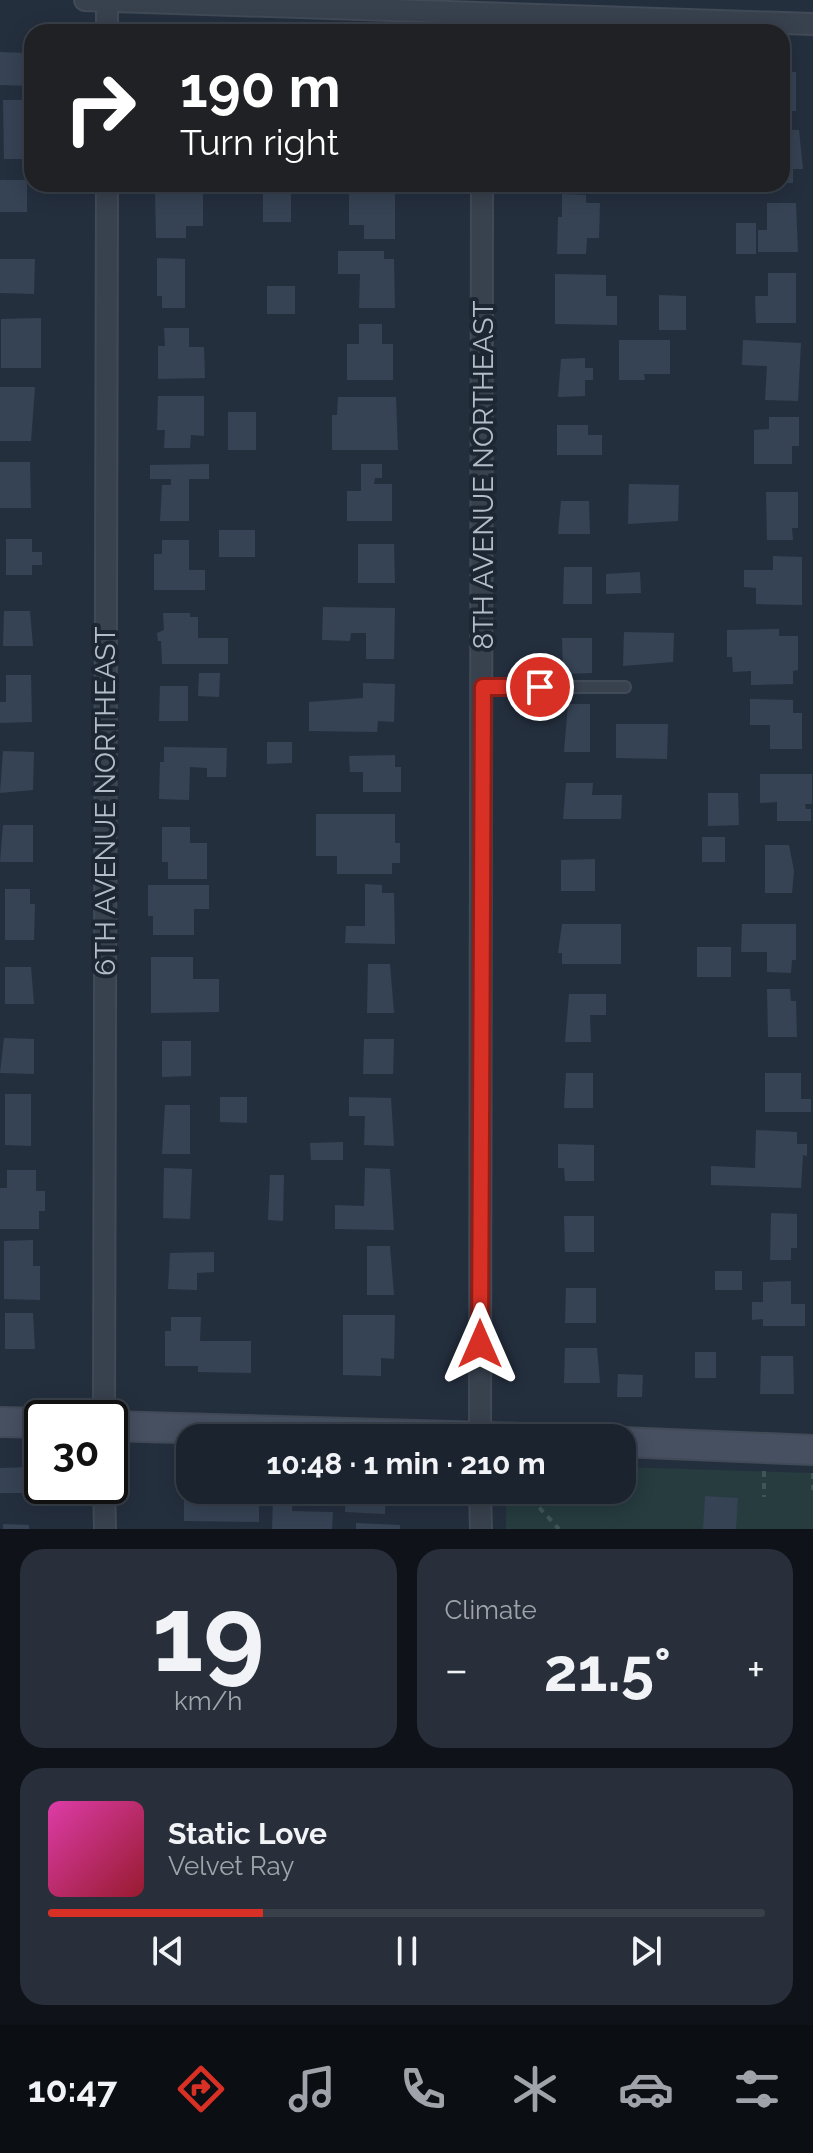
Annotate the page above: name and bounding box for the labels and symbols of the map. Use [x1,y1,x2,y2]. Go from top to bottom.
street label: 8TH AVENUE NORTHEAST [467,301,500,650]
street label: 6TH AVENUE NORTHEAST [89,626,122,976]
pin [506,653,574,721]
position arrow [438,1302,522,1386]
speed limit sign: 30 [24,1400,128,1504]

